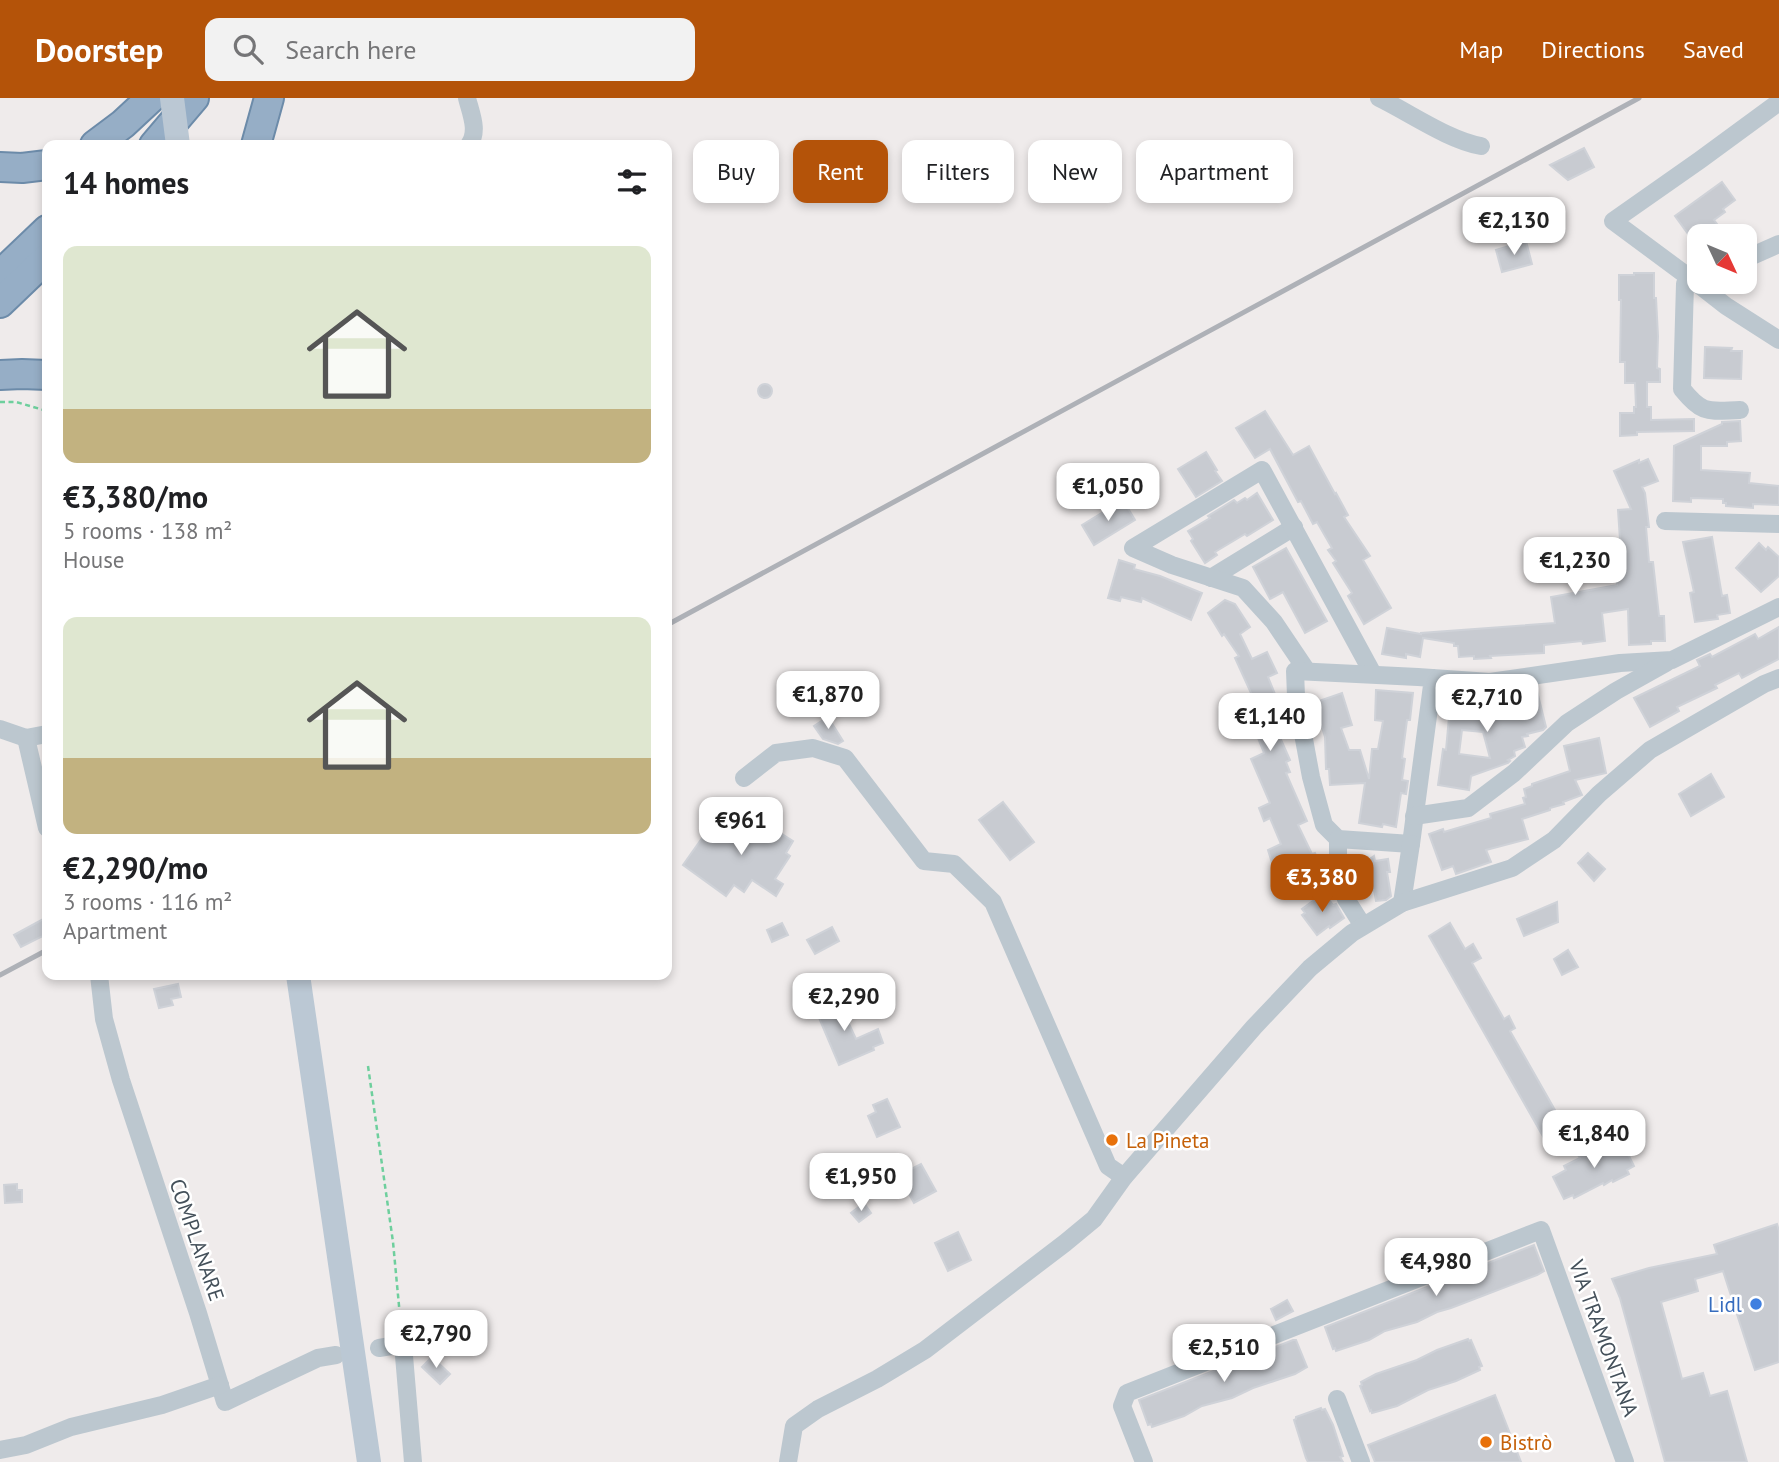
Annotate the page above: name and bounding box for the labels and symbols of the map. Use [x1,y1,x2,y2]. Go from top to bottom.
pin: €2,130 [1457,198,1571,257]
north arrow [1687,224,1757,294]
pin: €1,050 [1051,464,1165,523]
pin: €1,230 [1518,538,1632,597]
pin: €1,870 [771,672,885,731]
pin: €2,710 [1430,674,1544,734]
pin: €1,140 [1213,694,1327,753]
pin: €961 [700,798,782,857]
pin: €3,380 [1265,854,1379,914]
pin: €2,290 [787,974,901,1033]
pin: €1,840 [1537,1110,1651,1170]
place label: La Pineta [1126,1127,1210,1154]
marker: La Pineta [1104,1132,1120,1148]
pin: €1,950 [804,1154,918,1213]
street label: COMPLANARE [163,1175,231,1305]
pin: €4,980 [1379,1238,1493,1298]
street label: VIA TRAMONTANA [1563,1255,1645,1421]
place label: Lidl [1708,1291,1742,1318]
marker: Lidl [1748,1296,1764,1312]
pin: €2,790 [379,1310,493,1370]
pin: €2,510 [1167,1324,1281,1384]
place label: Bistrò [1500,1429,1552,1456]
marker: Bistrò [1478,1434,1494,1450]

